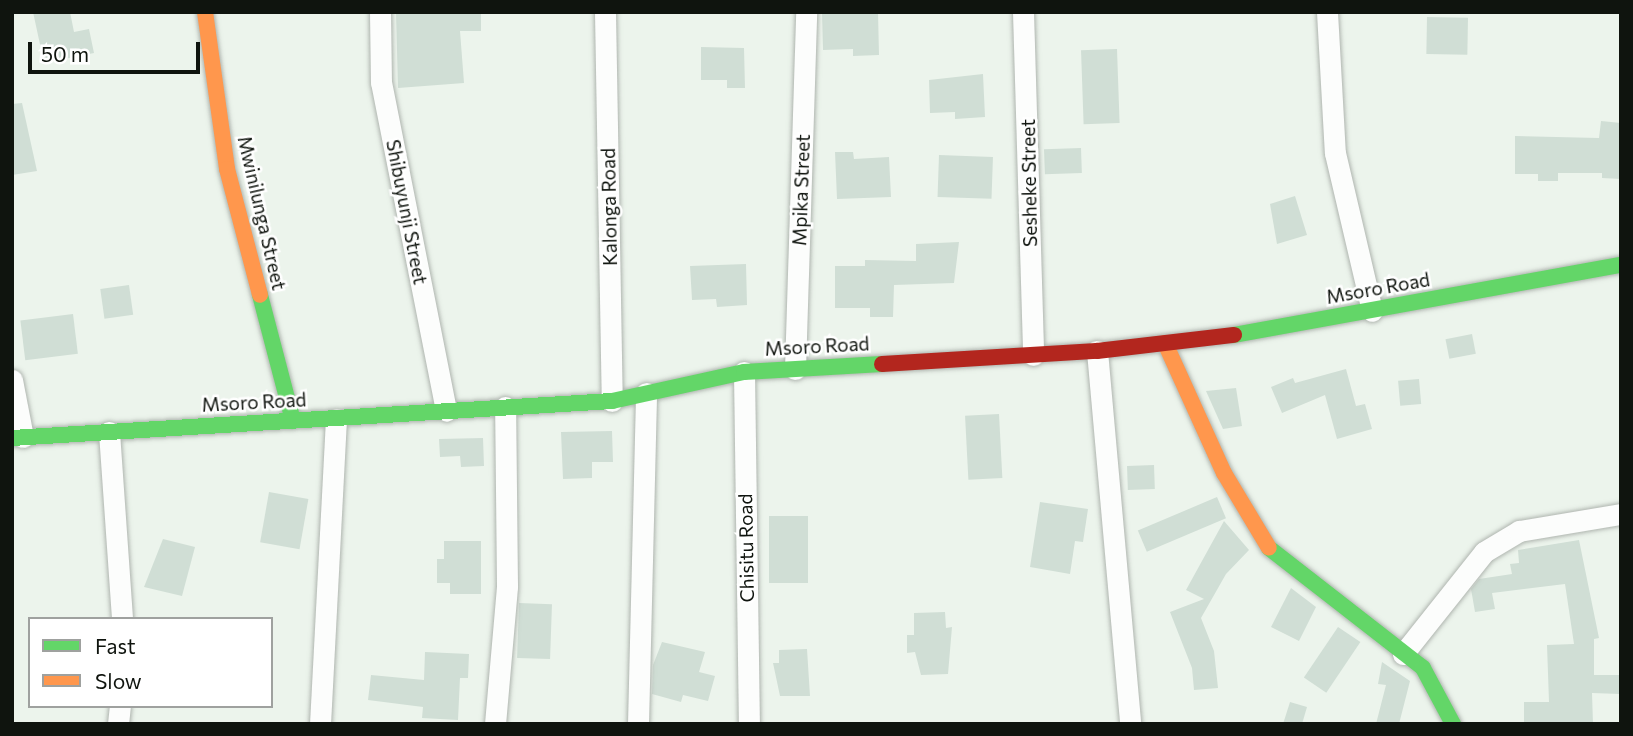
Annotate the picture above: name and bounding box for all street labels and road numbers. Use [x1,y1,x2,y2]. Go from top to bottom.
street label: Sesheke Street [1016,119,1042,247]
street label: Mwinilunga Street [233,134,291,292]
street label: Mpika Street [788,134,814,246]
street label: Shibuyunji Street [382,138,432,286]
street label: Kalonga Road [597,148,621,266]
street label: Msoro Road [1324,268,1432,308]
street label: Msoro Road [764,332,870,360]
street label: Msoro Road [201,388,307,416]
street label: Chisitu Road [734,493,758,603]

